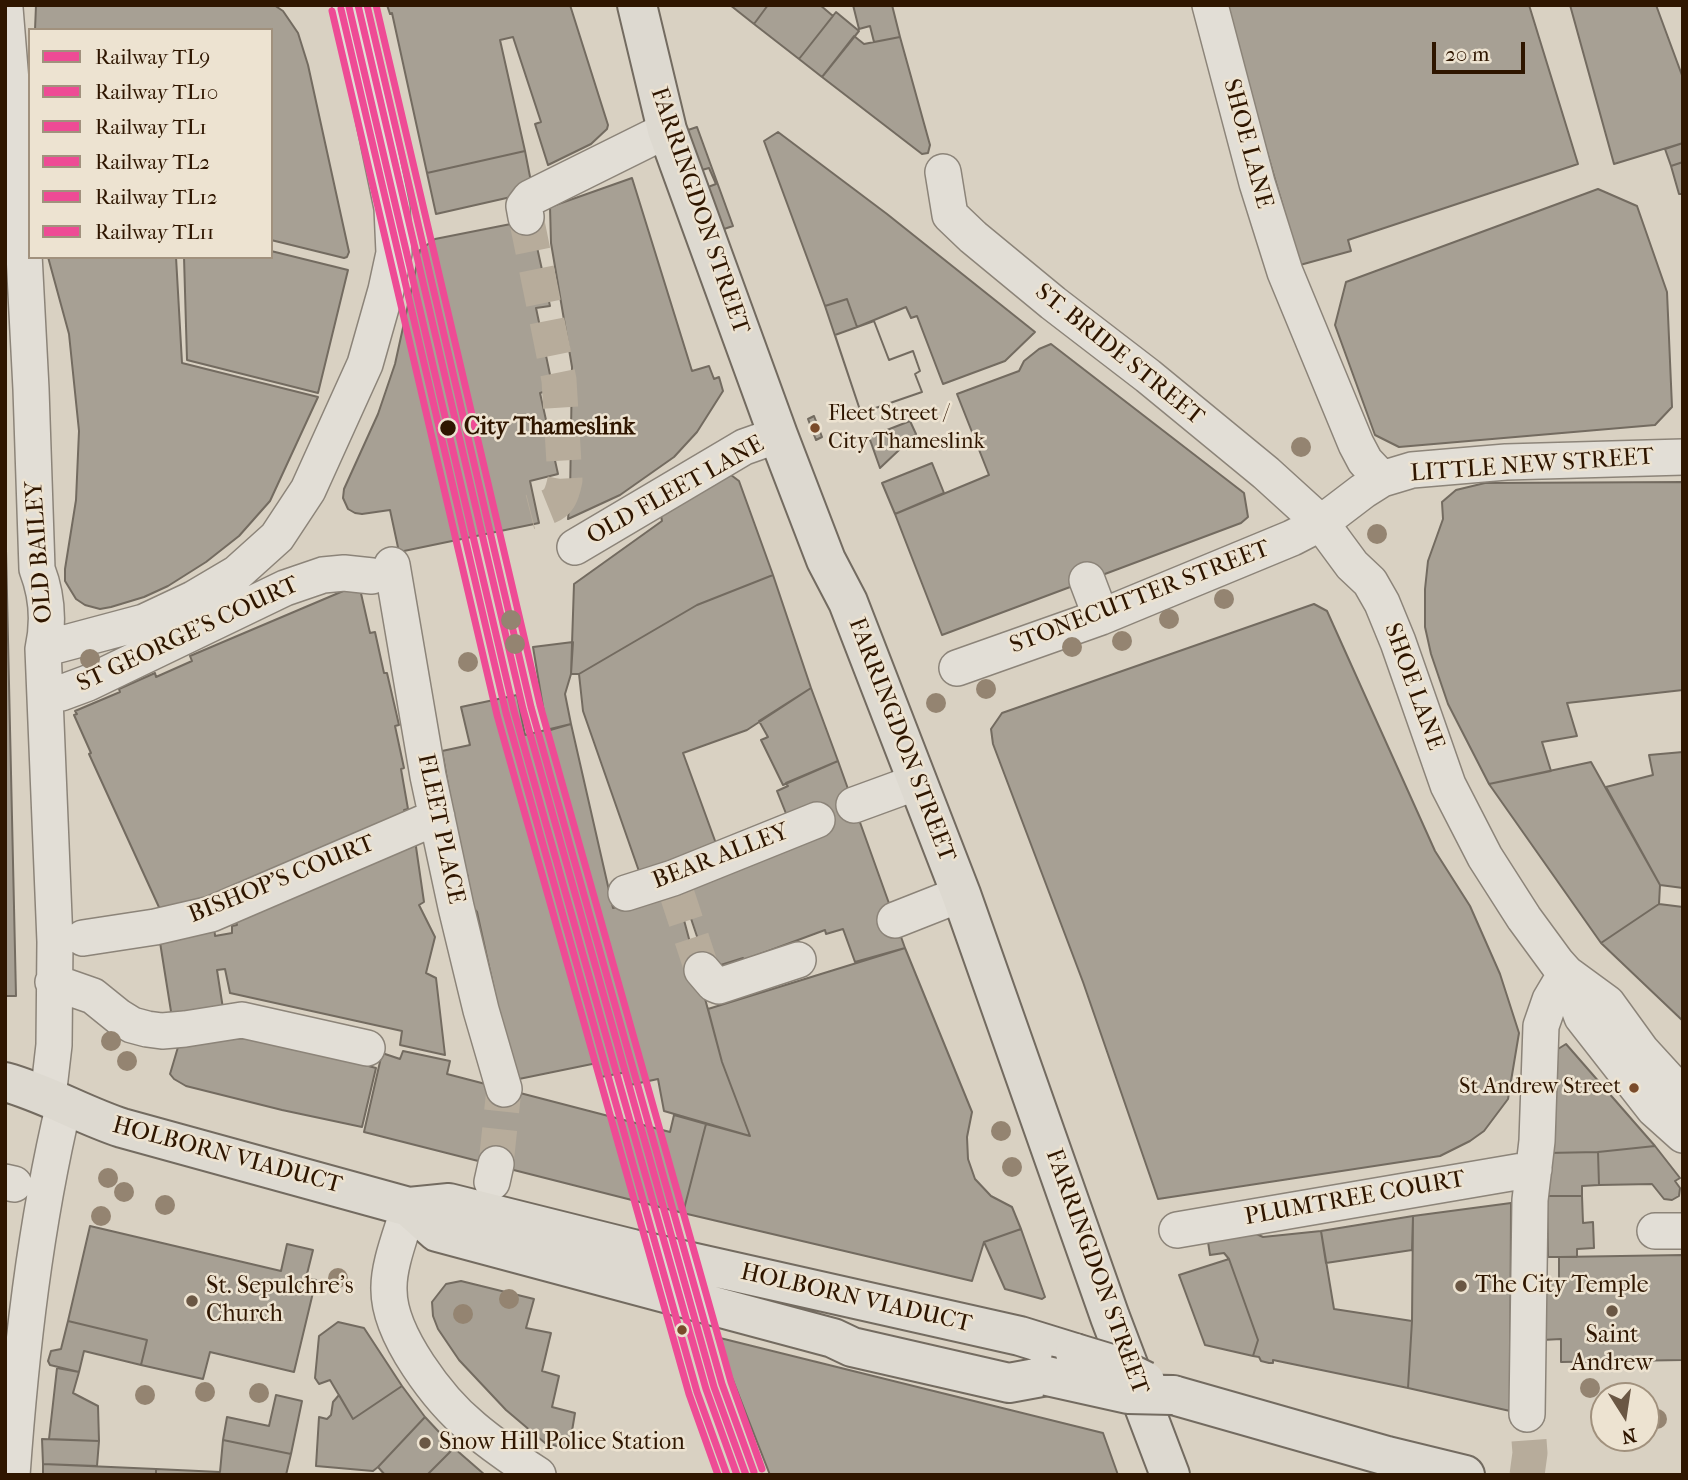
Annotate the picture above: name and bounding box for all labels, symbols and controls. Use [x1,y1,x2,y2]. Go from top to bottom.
legend [28,28,273,259]
scale bar [1436,28,1529,72]
text: 20 m [1445,42,1489,66]
text: Railway TL9 [95,45,210,69]
street label: SHOE LANE [1216,76,1278,212]
text: Railway TL10 [95,80,218,104]
street label: FARRINGDON STREET [643,84,755,338]
text: Railway TL1 [95,115,207,139]
text: Railway TL2 [95,150,210,174]
text: Railway TL12 [95,185,218,209]
text: Railway TL11 [95,220,214,244]
street label: ST. BRIDE STREET [1029,278,1209,432]
place label: Fleet Street / City Thameslink [828,402,985,453]
place label: City Thameslink [464,414,635,442]
marker: City Thameslink [438,418,458,438]
marker: Fleet Street / City Thameslink [808,421,822,435]
street label: OLD FLEET LANE [583,430,769,552]
street label: LITTLE NEW STREET [1409,443,1655,489]
street label: OLD BAILEY [21,480,59,624]
street label: STONECUTTER STREET [1006,535,1274,661]
street label: ST GEORGE'S COURT [73,571,303,699]
street label: FARRINGDON STREET [841,614,961,866]
street label: SHOE LANE [1377,620,1449,754]
street label: FLEET PLACE [410,751,470,907]
street label: BEAR ALLEY [649,818,793,896]
street label: BISHOP'S COURT [185,830,379,930]
place label: St Andrew Street [1459,1075,1621,1101]
marker: St Andrew Street [1627,1081,1641,1095]
street label: HOLBORN VIADUCT [109,1111,345,1201]
street label: FARRINGDON STREET [1038,1145,1154,1399]
street label: PLUMTREE COURT [1242,1165,1468,1233]
street label: HOLBORN VIADUCT [738,1258,974,1340]
place label: The City Temple [1475,1272,1649,1300]
place label: St. Sepulchre's Church [206,1273,354,1329]
marker: The City Temple [1453,1278,1469,1294]
marker: St. Sepulchre's Church [184,1293,200,1309]
marker: Saint Andrew [1604,1303,1620,1319]
place label: Saint Andrew [1571,1322,1653,1378]
unlabelled marker [675,1323,689,1337]
north arrow [1590,1382,1660,1452]
text: N [1620,1423,1638,1448]
place label: Snow Hill Police Station [439,1429,685,1457]
marker: Snow Hill Police Station [417,1435,433,1451]

